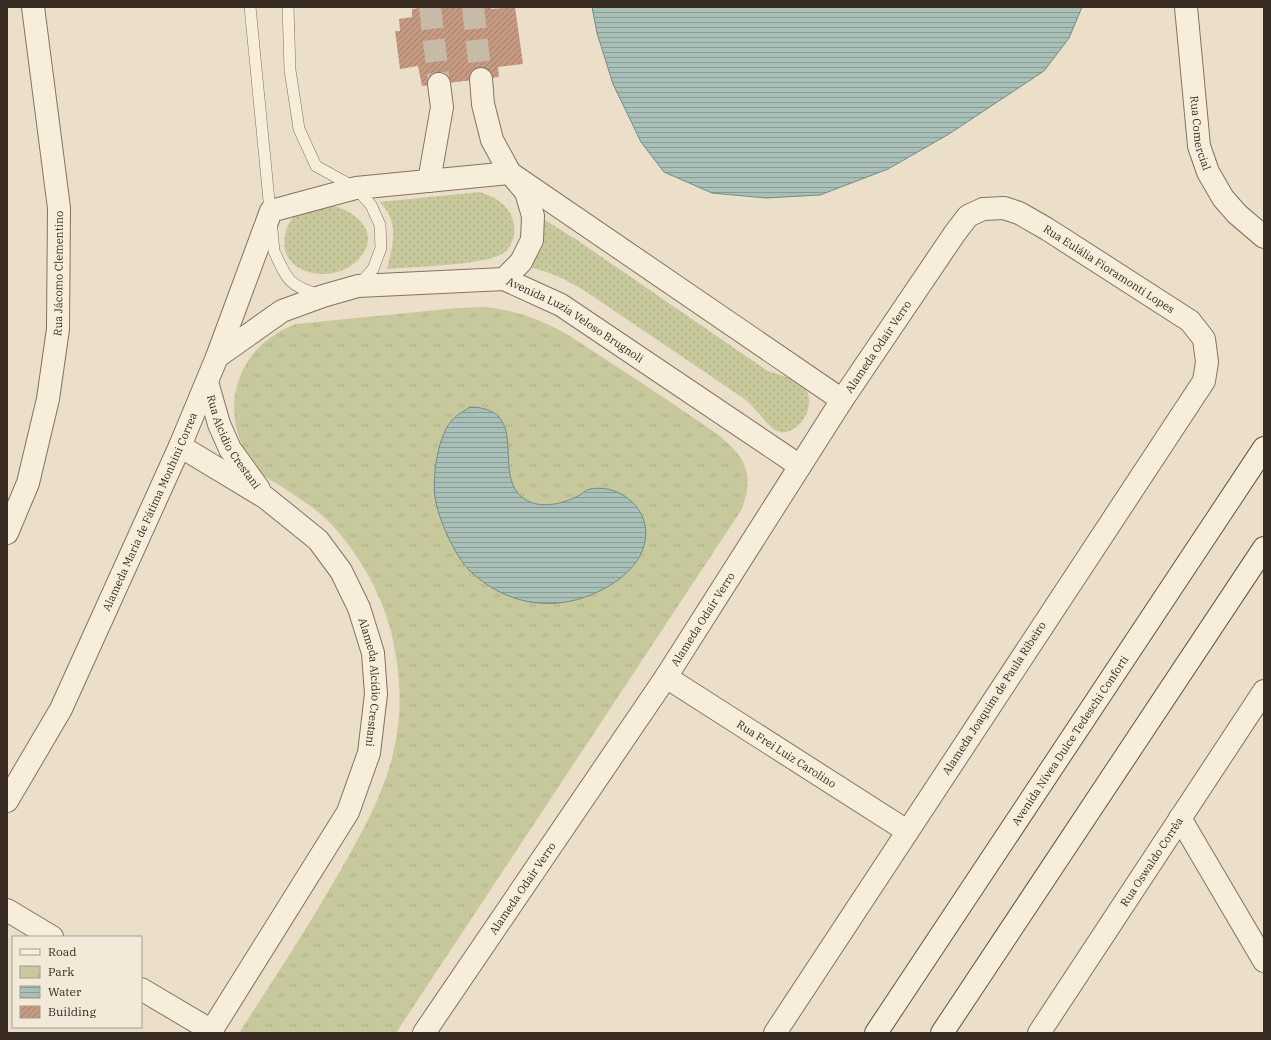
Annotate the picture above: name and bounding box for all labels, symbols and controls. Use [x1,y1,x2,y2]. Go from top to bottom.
street label: Rua Comercial [1187,95,1214,172]
street label: Rua Jácomo Clementino [50,211,66,337]
street label: Rua Eulália Fioramonti Lopes [1041,222,1177,316]
street label: Avenida Luzia Veloso Brugnoli [504,274,647,366]
street label: Alameda Odair Verro [842,298,914,396]
street label: Rua Alcidio Crestani [204,393,264,492]
street label: Alameda Maria de Fátima Monhini Correa [99,410,200,613]
street label: Alameda Odair Verro [668,570,738,669]
street label: Alameda Alcídio Crestani [355,616,383,748]
street label: Alameda Joaquim de Paula Ribeiro [939,619,1049,777]
street label: Avenida Nívea Dulce Tedeschi Conforti [1009,652,1132,828]
street label: Rua Frei Luiz Carolino [734,717,839,791]
street label: Rua Oswaldo Corrêa [1117,814,1186,909]
street label: Alameda Odair Verro [486,839,559,937]
legend [12,936,142,1028]
text: Road [48,944,77,959]
text: Park [48,964,74,979]
text: Water [48,984,82,999]
text: Building [48,1004,96,1019]

